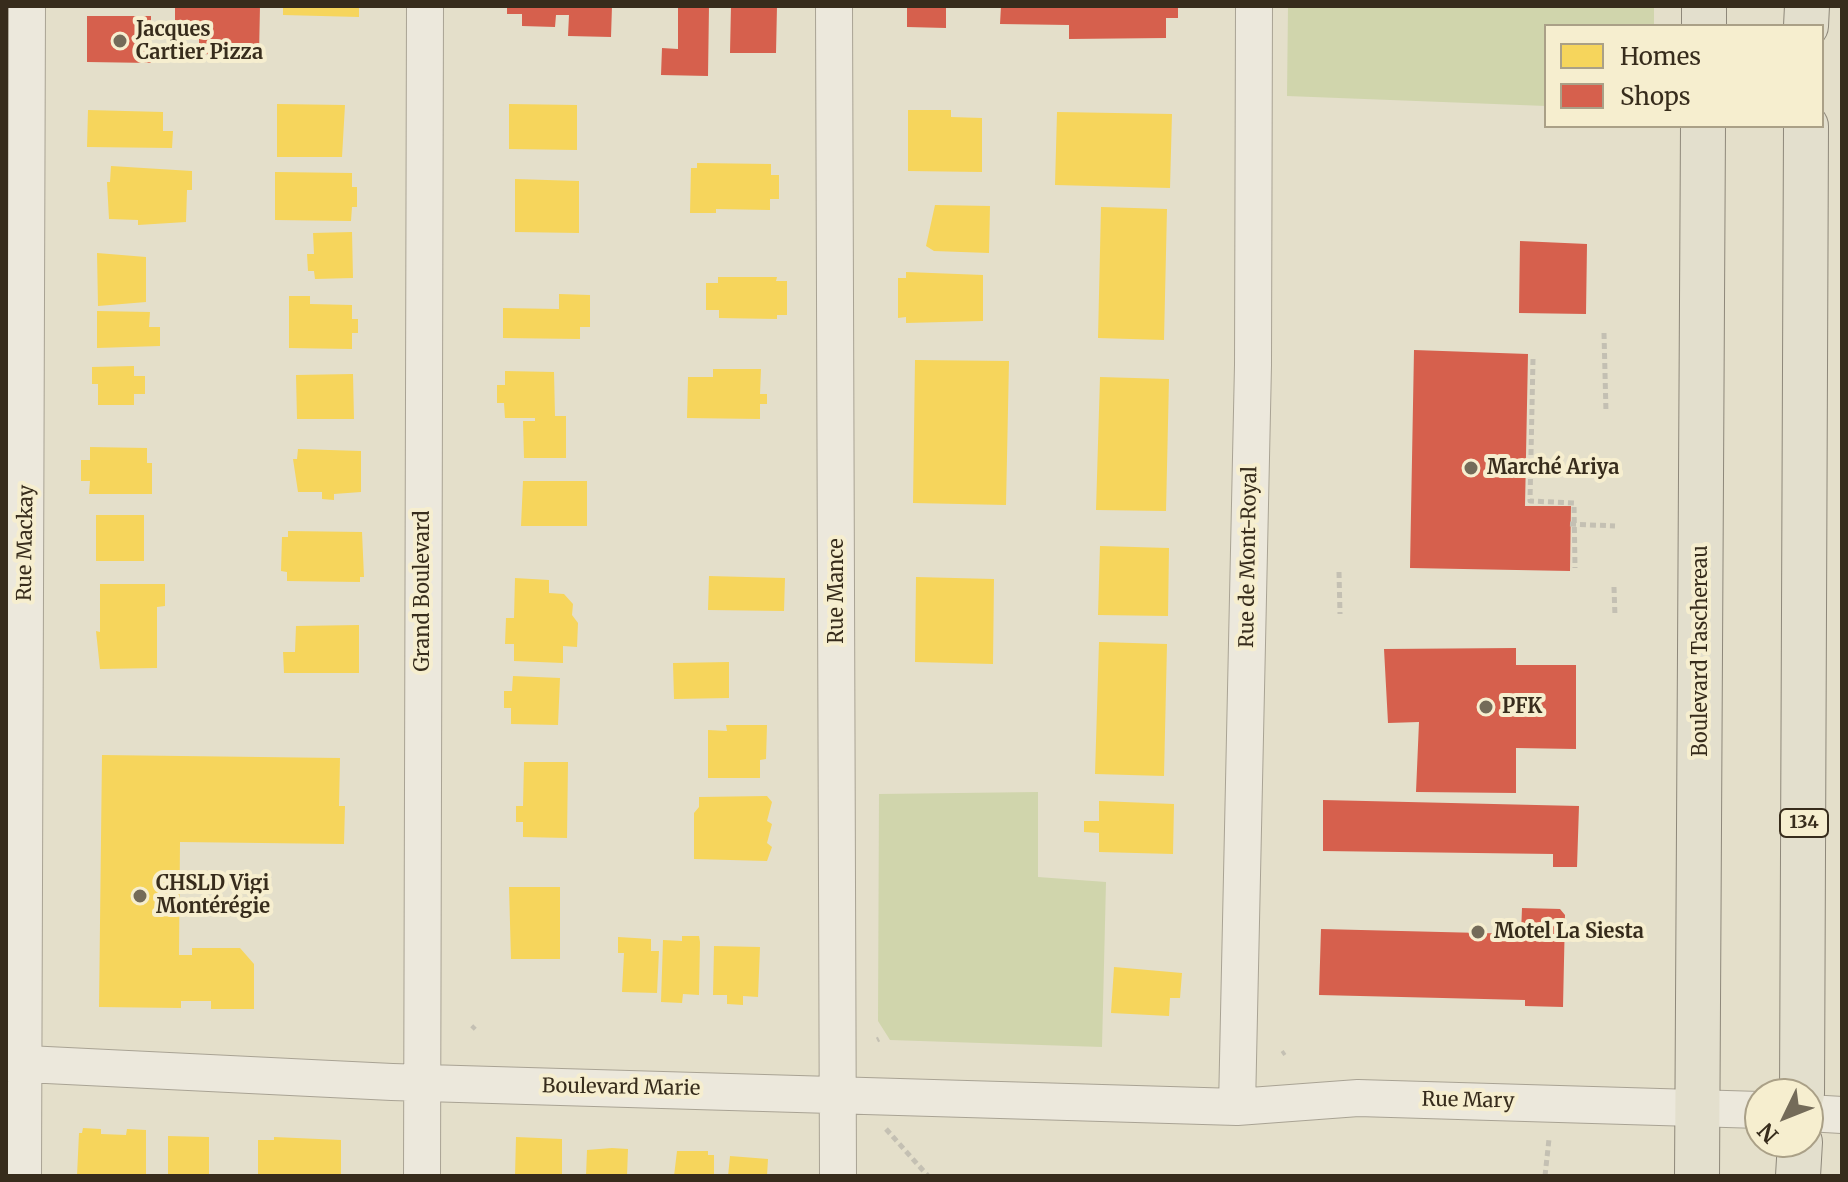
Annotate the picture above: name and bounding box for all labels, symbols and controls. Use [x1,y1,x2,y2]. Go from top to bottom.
place label: Jacques Cartier Pizza [136,18,263,65]
legend [1544,24,1824,128]
marker: Jacques Cartier Pizza [111,32,129,50]
text: Homes [1620,41,1701,72]
text: Shops [1620,81,1691,112]
place label: Marché Ariya [1487,456,1619,480]
marker: Marché Ariya [1462,459,1480,477]
street label: Rue de Mont-Royal [1235,466,1263,648]
street label: Rue Mackay [13,485,39,601]
street label: Grand Boulevard [411,511,435,671]
street label: Rue Mance [825,538,849,644]
street label: Boulevard Taschereau [1689,545,1713,757]
place label: PFK [1502,695,1542,719]
marker: PFK [1477,698,1495,716]
road number: 134 [1780,809,1828,837]
place label: CHSLD Vigi Montérégie [156,872,270,919]
marker: CHSLD Vigi Montérégie [131,887,149,905]
place label: Motel La Siesta [1494,920,1644,944]
marker: Motel La Siesta [1469,923,1487,941]
street label: Boulevard Marie [542,1075,700,1101]
north arrow [1744,1078,1824,1158]
street label: Rue Mary [1421,1088,1515,1114]
text: N [1752,1117,1784,1149]

